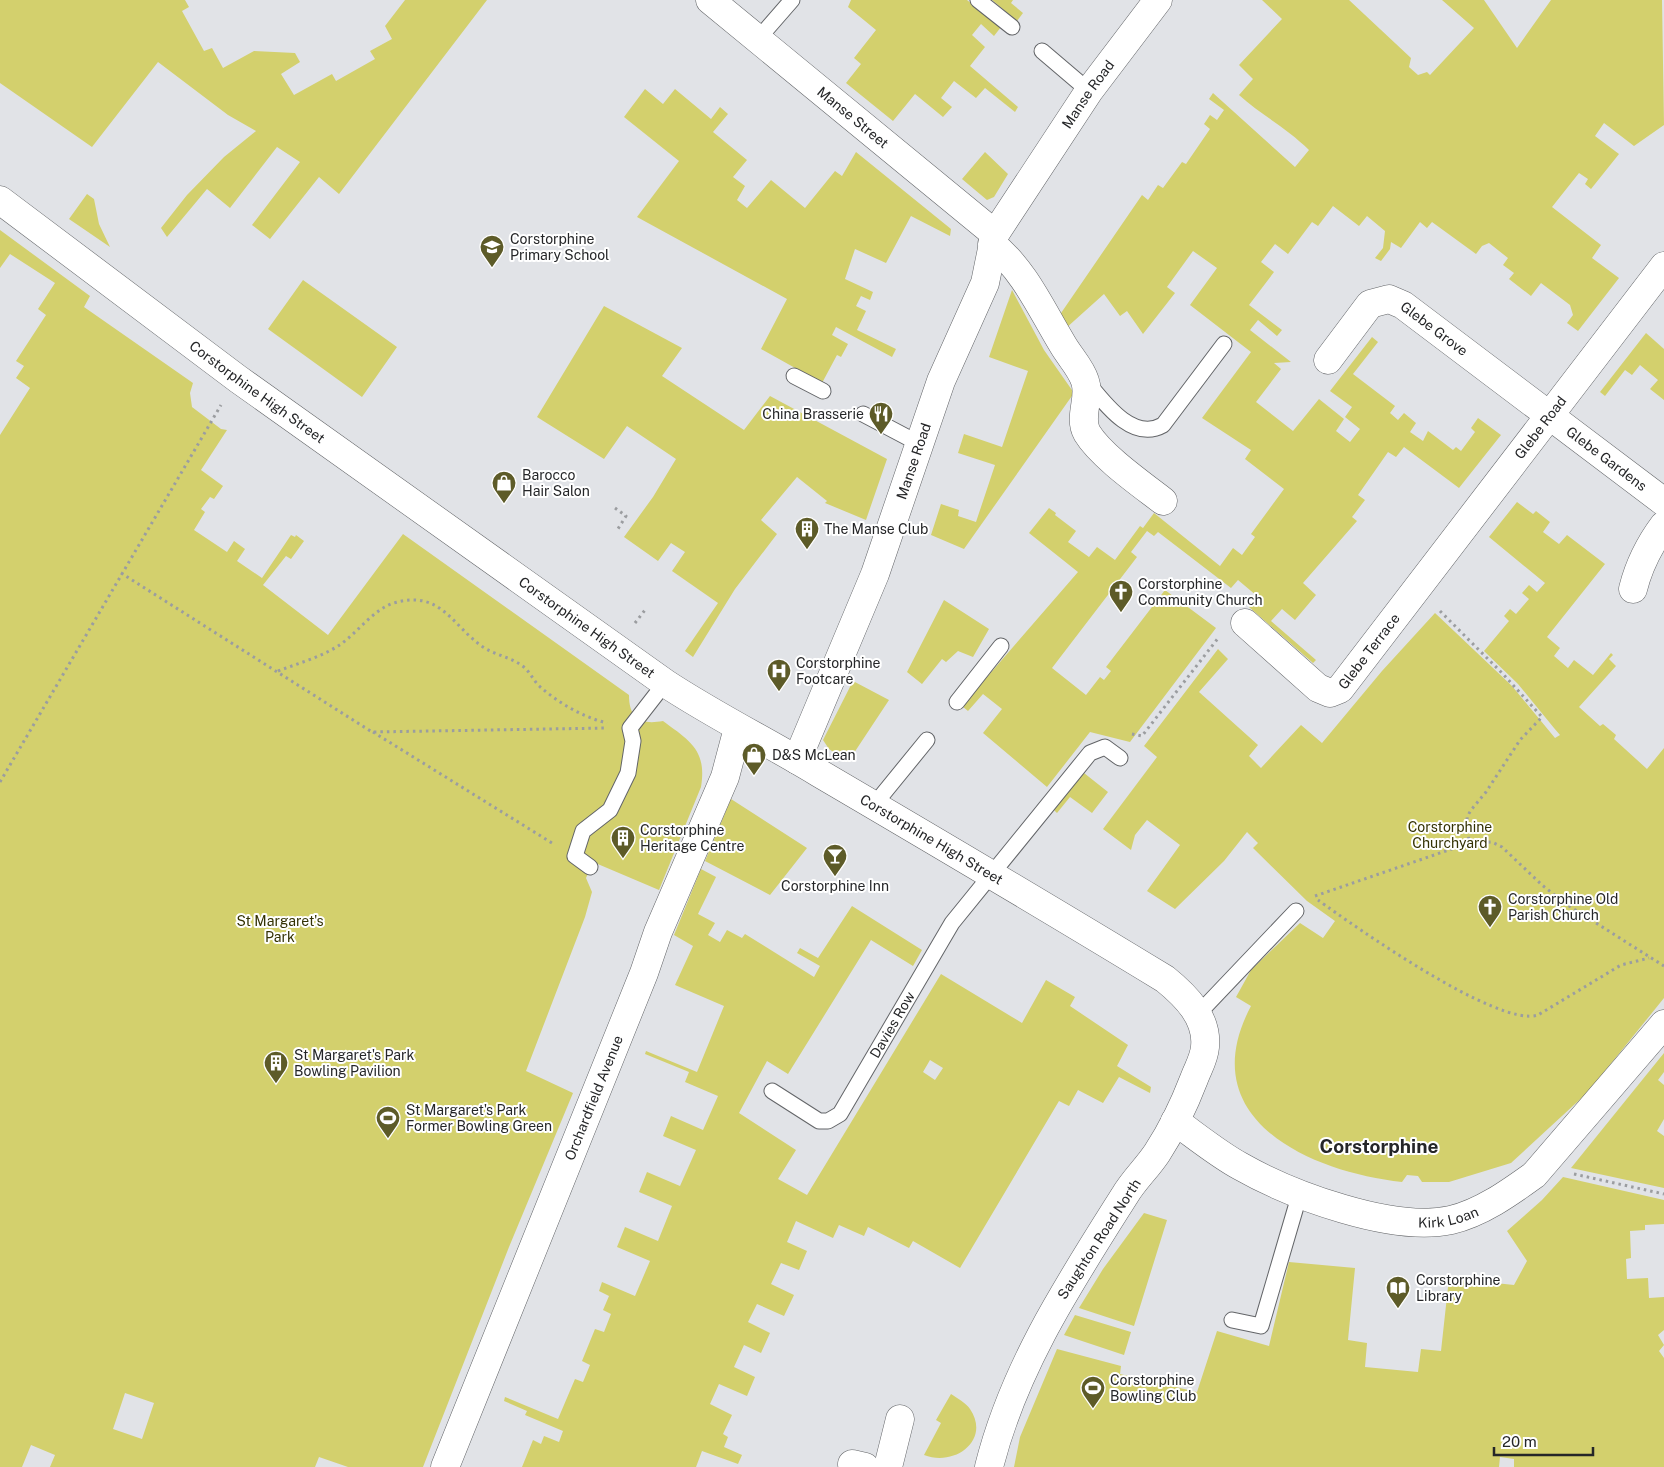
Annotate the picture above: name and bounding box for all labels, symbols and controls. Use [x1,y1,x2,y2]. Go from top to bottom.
street label: Manse Road [1059,57,1117,131]
street label: Manse Street [814,83,892,151]
place label: Corstorphine Primary School [510,231,609,263]
school or university icon: Corstorphine Primary School [479,234,505,268]
street label: Glebe Grove [1397,298,1471,359]
street label: Corstorphine High Street [187,337,328,446]
street label: Glebe Road [1511,393,1569,462]
restaurant icon: China Brasserie [868,401,894,435]
place label: China Brasserie [762,406,864,422]
street label: Manse Road [893,421,934,501]
street label: Glebe Gardens [1563,423,1650,494]
place label: Barocco Hair Salon [522,467,590,499]
shop icon: Barocco Hair Salon [491,470,517,504]
building icon: The Manse Club [794,516,820,550]
place label: The Manse Club [824,521,928,537]
street label: Corstorphine High Street [516,573,658,681]
place label: Corstorphine Community Church [1138,576,1263,608]
church icon: Corstorphine Community Church [1108,579,1134,613]
street label: Glebe Terrace [1335,610,1403,692]
place label: Corstorphine Footcare [796,655,881,687]
hospital icon: Corstorphine Footcare [766,658,792,692]
shop icon: D&S McLean [741,742,767,776]
place label: D&S McLean [772,747,856,763]
street label: Corstorphine High Street [857,791,1006,888]
park label: Corstorphine Churchyard [1408,819,1492,851]
place label: Corstorphine Heritage Centre [640,822,744,854]
building icon: Corstorphine Heritage Centre [610,825,636,859]
bar icon: Corstorphine Inn [822,843,848,877]
place label: Corstorphine Inn [781,878,889,894]
place label: Corstorphine Old Parish Church [1508,891,1618,923]
church icon: Corstorphine Old Parish Church [1477,894,1503,928]
park label: St Margaret's Park [236,913,324,945]
street label: Davies Row [867,989,918,1061]
street label: Orchardfield Avenue [561,1033,626,1163]
place label: St Margaret's Park Bowling Pavilion [294,1047,415,1079]
building icon: St Margaret's Park Bowling Pavilion [263,1050,289,1084]
place label: St Margaret's Park Former Bowling Green [406,1102,552,1134]
sports icon: St Margaret's Park Former Bowling Green [375,1105,401,1139]
district label: Corstorphine [1320,1135,1438,1157]
street label: Saughton Road North [1054,1176,1144,1302]
street label: Kirk Loan [1418,1203,1481,1231]
place label: Corstorphine Library [1416,1272,1501,1304]
library icon: Corstorphine Library [1385,1275,1411,1309]
place label: Corstorphine Bowling Club [1110,1372,1196,1404]
sports icon: Corstorphine Bowling Club [1080,1375,1106,1409]
scale bar [1494,1424,1593,1456]
text: 20 m [1502,1433,1537,1450]

